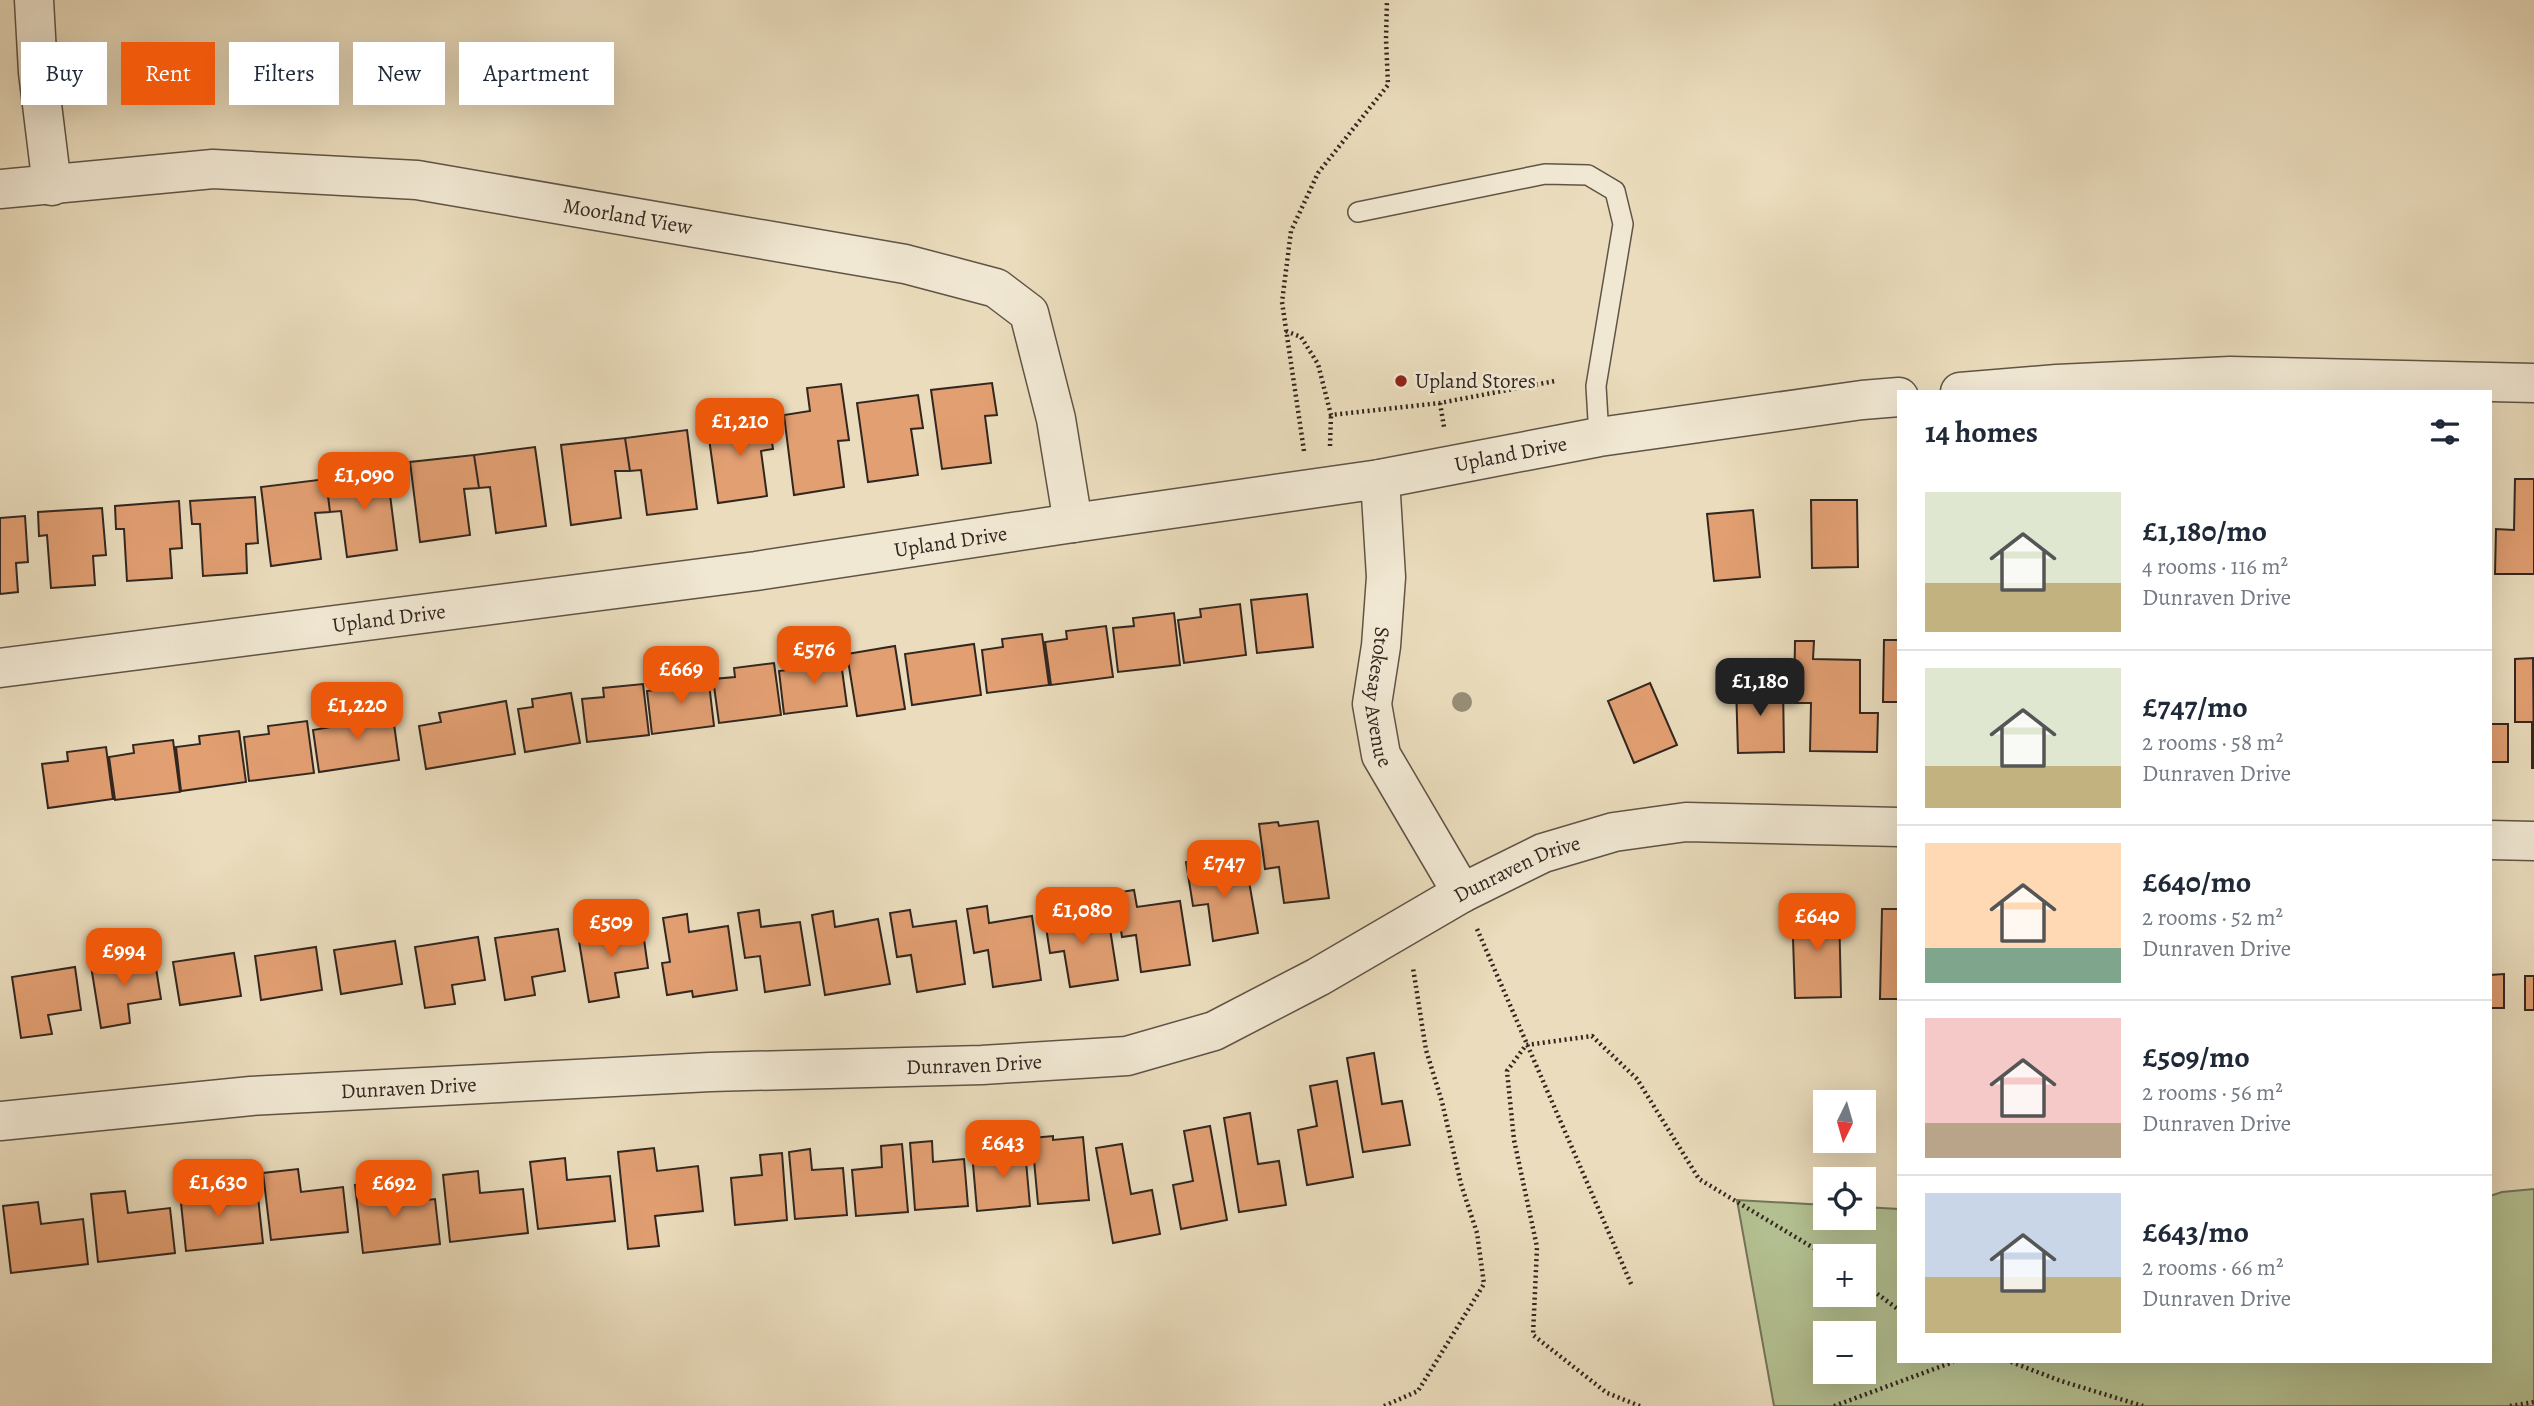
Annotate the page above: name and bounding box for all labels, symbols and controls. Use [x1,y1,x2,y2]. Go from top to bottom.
chip: Buy [21,42,107,105]
chip: Rent [121,42,215,105]
chip: Filters [229,42,339,105]
chip: New [353,42,445,105]
chip: Apartment [459,42,614,105]
street label: Moorland View [561,191,694,241]
place label: Upland Stores [1415,367,1536,395]
marker: Upland Stores [1393,373,1409,389]
pin: £1,210 [683,398,797,458]
text: £1,210 [711,405,769,436]
text: 14 homes [1925,412,2038,452]
icon: filters [2426,413,2464,451]
street label: Upland Drive [1452,429,1569,478]
pin: £1,090 [307,452,421,512]
text: £1,090 [334,459,394,490]
text: £1,180/mo [2142,511,2267,551]
street label: Upland Drive [892,519,1009,564]
icon: home [1981,520,2065,604]
text: 4 rooms · 116 m² [2142,551,2288,582]
text: Dunraven Drive [2142,582,2291,613]
street label: Upland Drive [330,597,447,639]
pin: £576 [773,626,855,686]
street label: Stokesay Avenue [1358,626,1399,773]
text: £576 [793,633,835,664]
pin: £669 [640,646,722,706]
text: £669 [659,653,703,684]
pin: £1,180 [1703,658,1817,718]
text: £1,180 [1731,665,1789,696]
pin: £1,220 [300,682,414,742]
text: £747/mo [2142,687,2248,727]
text: £1,220 [327,689,387,720]
icon: home [1981,696,2065,780]
text: 2 rooms · 58 m² [2142,727,2283,758]
text: Dunraven Drive [2142,758,2291,789]
street label: Dunraven Drive [1448,829,1584,909]
pin: £747 [1183,841,1265,900]
text: £747 [1203,847,1245,878]
text: £640/mo [2142,862,2251,902]
icon: home [1981,871,2065,955]
pin: £1,080 [1025,888,1139,947]
text: £1,080 [1052,894,1112,925]
pin: £640 [1776,894,1858,953]
pin: £509 [570,900,652,959]
text: £640 [1794,900,1840,931]
text: 2 rooms · 52 m² [2142,902,2283,933]
text: £509 [589,906,633,937]
pin: £994 [83,928,165,988]
text: Dunraven Drive [2142,933,2291,964]
text: £994 [102,935,146,966]
text: £509/mo [2142,1037,2250,1077]
icon: home [1981,1046,2065,1130]
street label: Dunraven Drive [906,1047,1043,1081]
street label: Dunraven Drive [340,1070,477,1105]
text: 2 rooms · 56 m² [2142,1077,2283,1108]
north arrow [1813,1090,1876,1153]
map controls [1813,1090,1876,1384]
text: Dunraven Drive [2142,1108,2291,1139]
pin: £643 [962,1120,1044,1180]
text: £643 [981,1127,1025,1158]
pin: £1,630 [161,1160,275,1219]
pin: £692 [353,1160,435,1220]
text: £1,630 [189,1166,247,1197]
text: £692 [372,1167,416,1198]
button: locate [1813,1167,1876,1230]
text: £643/mo [2142,1212,2249,1252]
icon: home [1981,1221,2065,1305]
button: + [1813,1244,1876,1307]
text: 2 rooms · 66 m² [2142,1252,2284,1283]
text: Dunraven Drive [2142,1283,2291,1314]
button: − [1813,1321,1876,1384]

